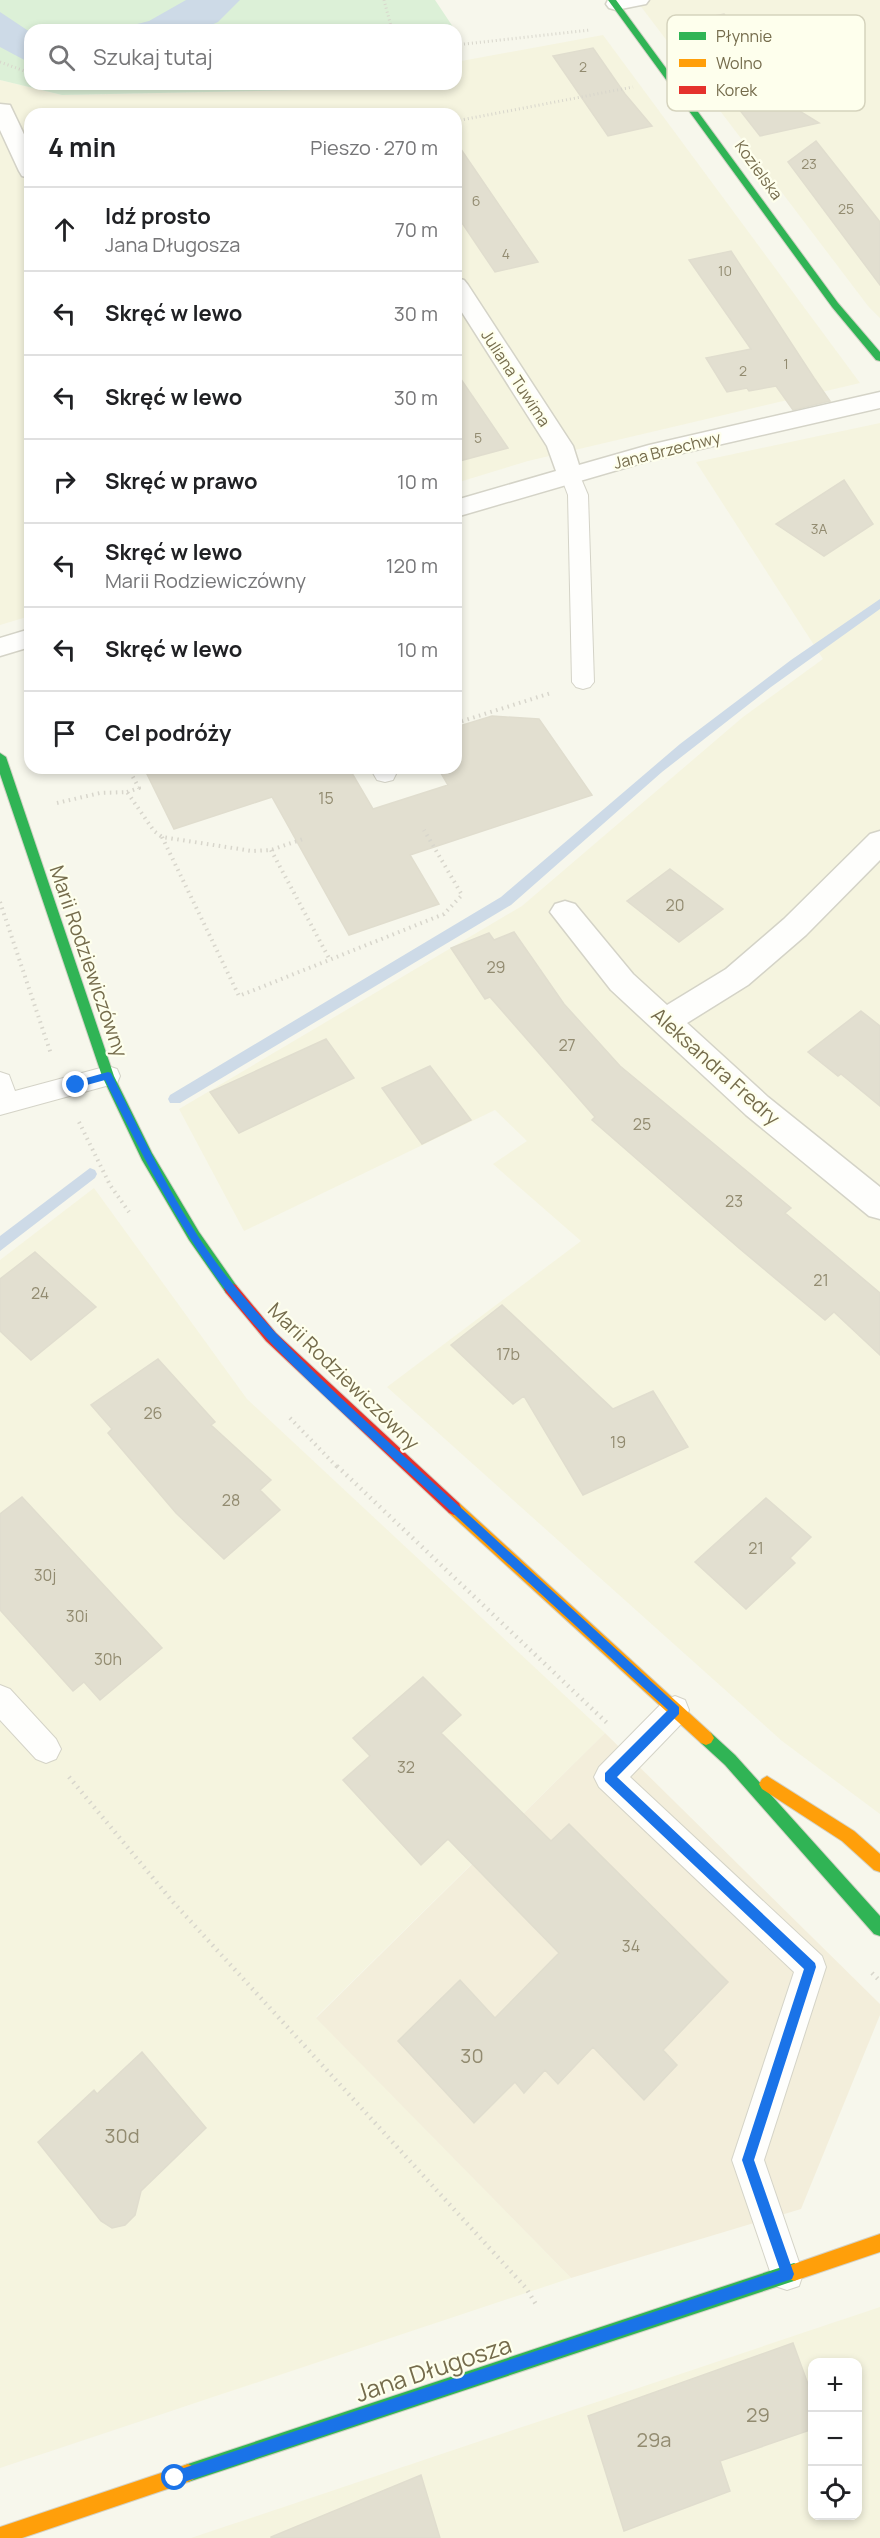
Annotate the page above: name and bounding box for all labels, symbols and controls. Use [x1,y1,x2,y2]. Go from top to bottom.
legend [667,15,865,111]
search box [24,24,462,90]
text: Płynnie [716,25,772,47]
icon: search [45,41,78,74]
text: Szukaj tutaj [93,42,213,72]
text: Wolno [716,52,762,74]
house number: 2 [579,57,587,76]
text: Korek [716,79,758,101]
text: 4 min [48,129,116,165]
text: Pieszo · 270 m [310,134,438,161]
street label: Kozielska [730,136,788,204]
house number: 23 [801,154,817,173]
house number: 6 [472,191,480,210]
house number: 25 [838,199,854,218]
text: Idź prosto [105,201,211,231]
icon: ahead [48,213,81,246]
text: 70 m [395,216,438,243]
text: Jana Długosza [105,231,240,258]
house number: 4 [502,244,510,263]
house number: 10 [718,261,732,280]
icon: left [48,297,81,330]
text: Skręć w lewo [105,298,242,328]
text: 30 m [394,300,438,327]
street label: Juliana Tuwima [476,325,556,431]
house number: 1 [783,354,789,373]
house number: 2 [739,361,747,380]
icon: left [48,381,81,414]
text: Skręć w lewo [105,382,242,412]
text: 30 m [394,384,438,411]
street label: Jana Brzechwy [611,426,723,474]
house number: 5 [474,428,482,447]
icon: right [48,465,81,498]
text: Skręć w prawo [105,466,258,496]
text: 10 m [397,468,438,495]
house number: 3A [811,519,827,538]
text: Skręć w lewo [105,537,242,567]
icon: left [48,549,81,582]
text: 120 m [386,552,438,579]
text: Marii Rodziewiczówny [105,567,306,594]
icon: left [48,633,81,666]
text: Skręć w lewo [105,634,242,664]
text: 10 m [397,636,438,663]
icon: arrive [48,717,81,750]
text: Cel podróży [105,718,231,748]
house number: 15 [318,787,334,809]
street label: Marii Rodziewiczówny [44,862,135,1061]
house number: 20 [666,894,684,916]
house number: 29 [486,956,506,978]
street label: Aleksandra Fredry [646,1001,786,1131]
house number: 27 [558,1034,576,1056]
route end [62,1071,88,1097]
house number: 25 [633,1113,651,1135]
house number: 23 [725,1190,743,1212]
house number: 21 [813,1269,829,1291]
house number: 24 [31,1282,49,1304]
street label: Marii Rodziewiczówny [262,1296,426,1456]
house number: 17b [496,1343,520,1365]
house number: 26 [143,1402,163,1424]
house number: 19 [610,1431,626,1453]
house number: 28 [222,1489,240,1511]
house number: 21 [748,1537,764,1559]
house number: 30j [34,1564,56,1586]
house number: 30i [66,1605,88,1627]
house number: 30h [94,1648,122,1670]
house number: 32 [397,1756,415,1778]
house number: 34 [622,1935,640,1957]
house number: 30 [460,2042,484,2069]
house number: 30d [104,2122,140,2149]
street label: Jana Długosza [351,2327,515,2409]
map controls [808,2358,862,2520]
button: + [808,2358,862,2412]
house number: 29 [746,2401,770,2428]
button: − [808,2412,862,2466]
house number: 29a [637,2426,671,2453]
route start [161,2464,187,2490]
button: locate [808,2466,862,2520]

